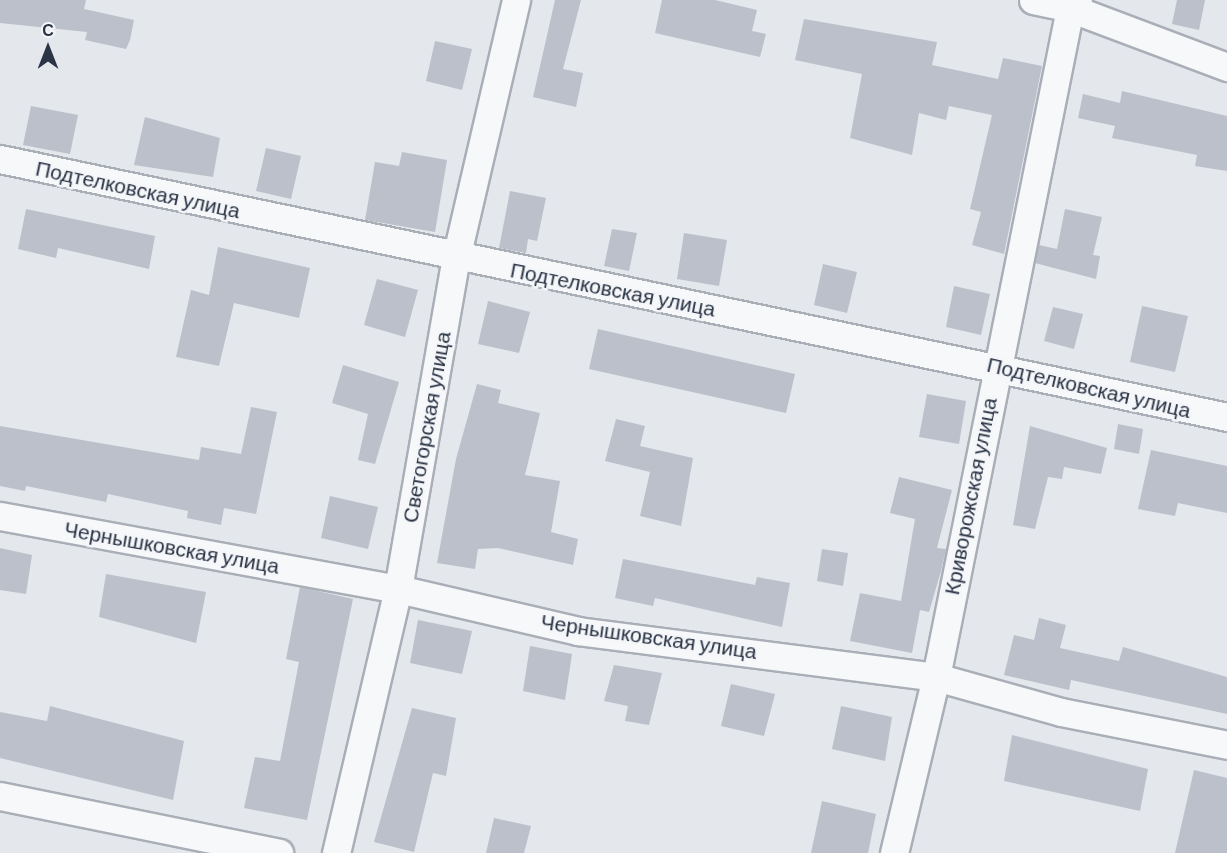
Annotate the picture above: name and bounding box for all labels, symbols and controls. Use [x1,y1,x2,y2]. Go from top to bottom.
north arrow [18,18,78,78]
text: С [42,20,54,39]
street label: Подтелковская улица [33,155,243,223]
street label: Подтелковская улица [508,257,718,321]
street label: Светогорская улица [397,329,455,525]
street label: Подтелковская улица [985,351,1193,423]
street label: Криворожская улица [938,395,1002,597]
street label: Чернышковская улица [62,516,282,578]
street label: Чернышковская улица [539,608,759,664]

